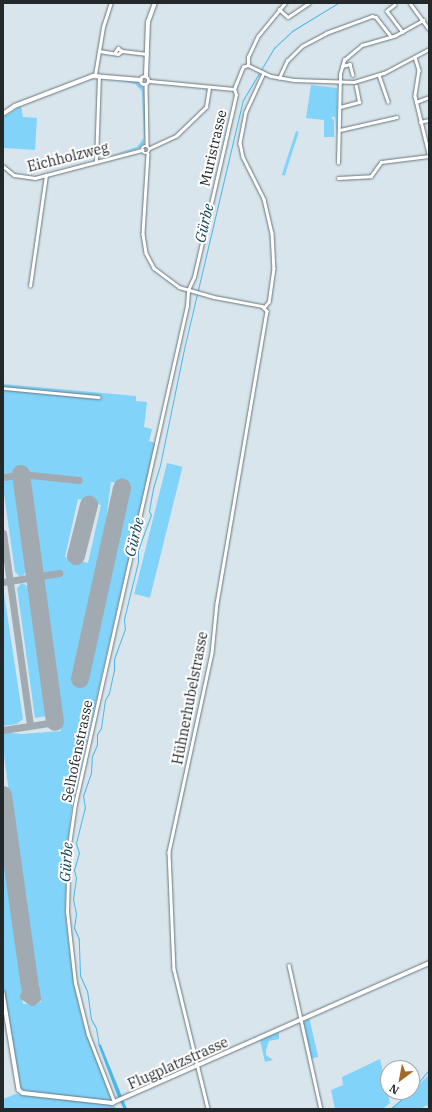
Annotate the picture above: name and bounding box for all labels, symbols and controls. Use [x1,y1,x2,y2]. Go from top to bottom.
street label: Muristrasse [196,108,230,188]
street label: Eichholzweg [26,139,110,175]
water label: Gürbe [191,202,217,244]
water label: Gürbe [120,516,148,558]
street label: Hühnerhubelstrasse [169,630,211,766]
street label: Selhofenstrasse [58,698,96,804]
water label: Gürbe [56,842,76,882]
street label: Flugplatzstrasse [125,1033,231,1093]
north arrow [380,1060,420,1100]
text: N [387,1081,402,1098]

